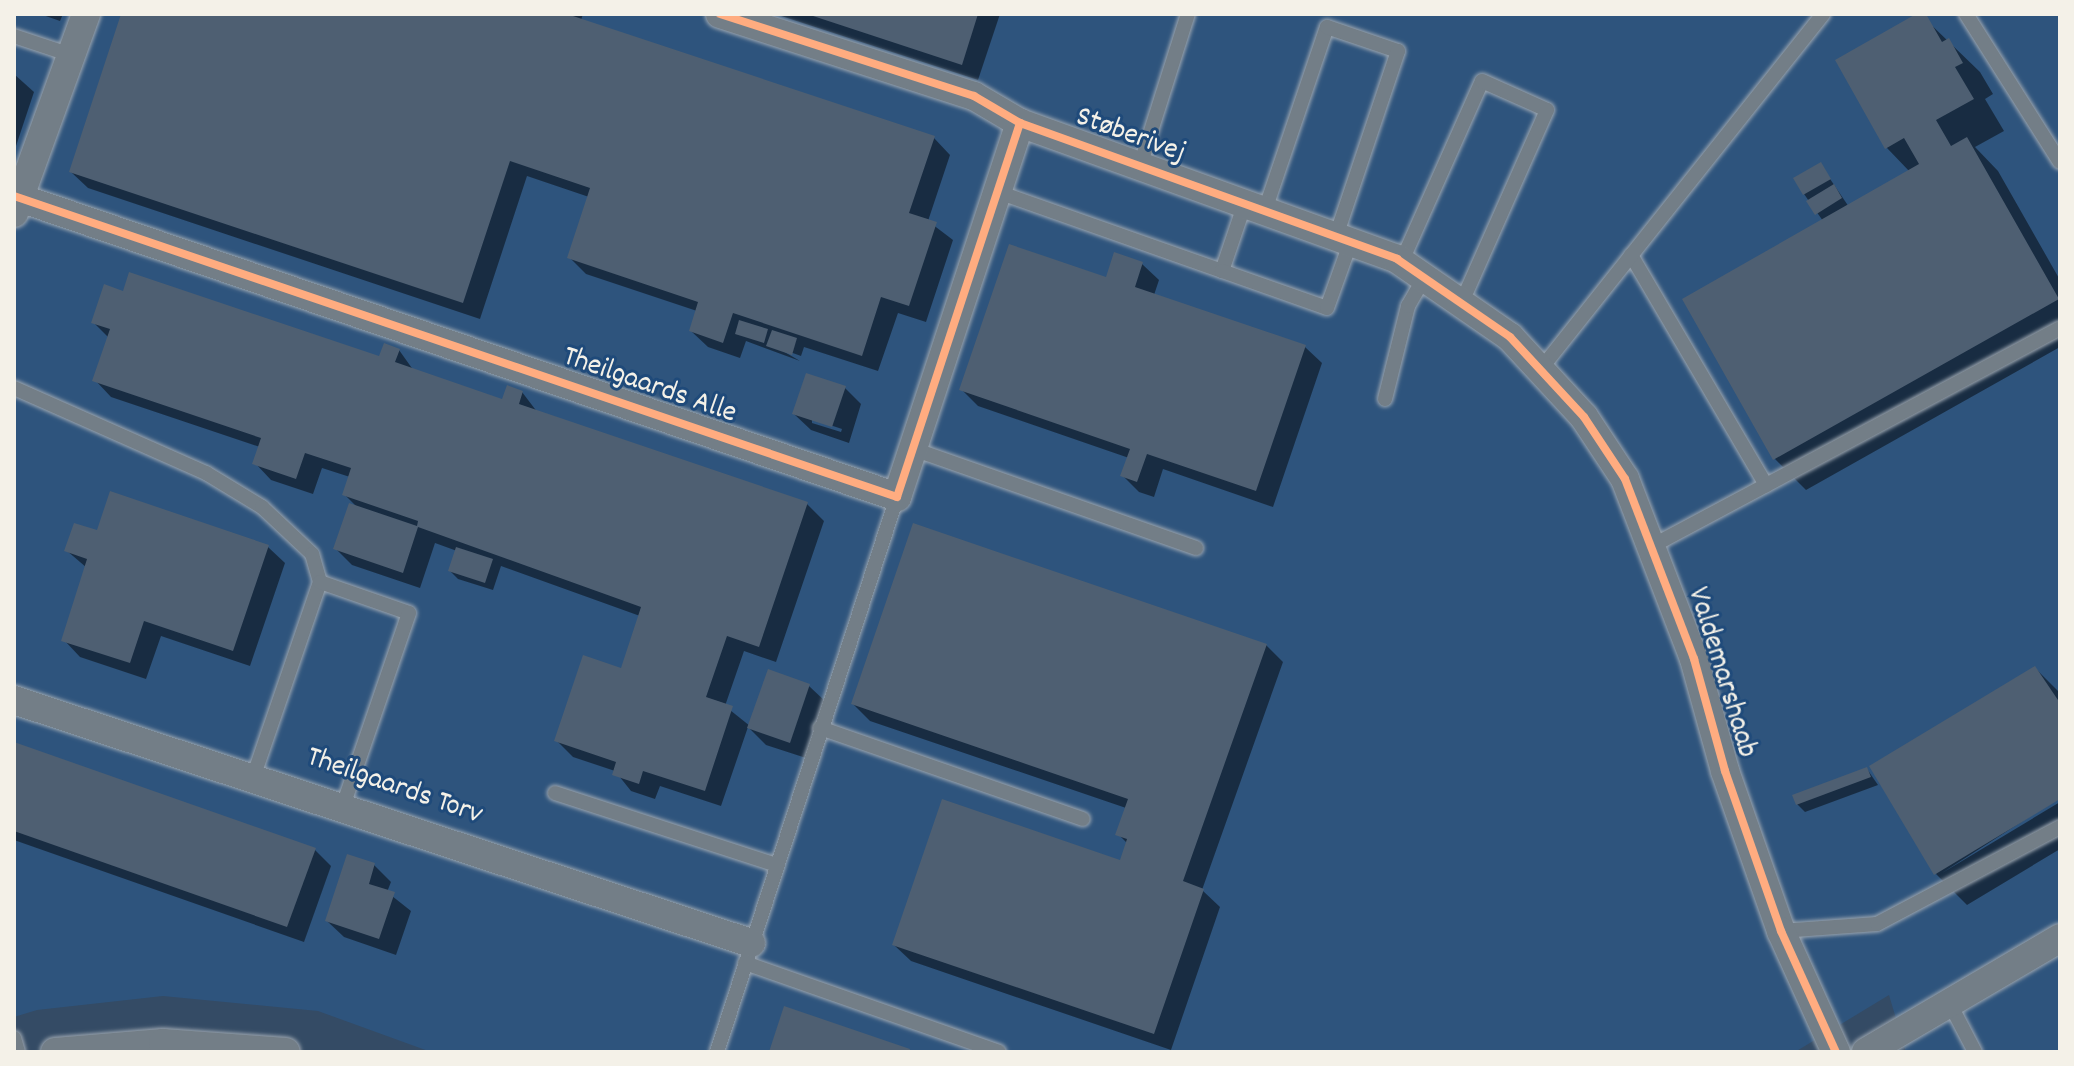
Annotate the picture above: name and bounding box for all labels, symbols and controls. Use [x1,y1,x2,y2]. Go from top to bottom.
street label: Støberivej [1070,101,1190,173]
street label: Theilgaards Alle [557,340,741,434]
street label: Valdemarshaab [1677,583,1763,763]
street label: Theilgaards Torv [301,741,487,835]

